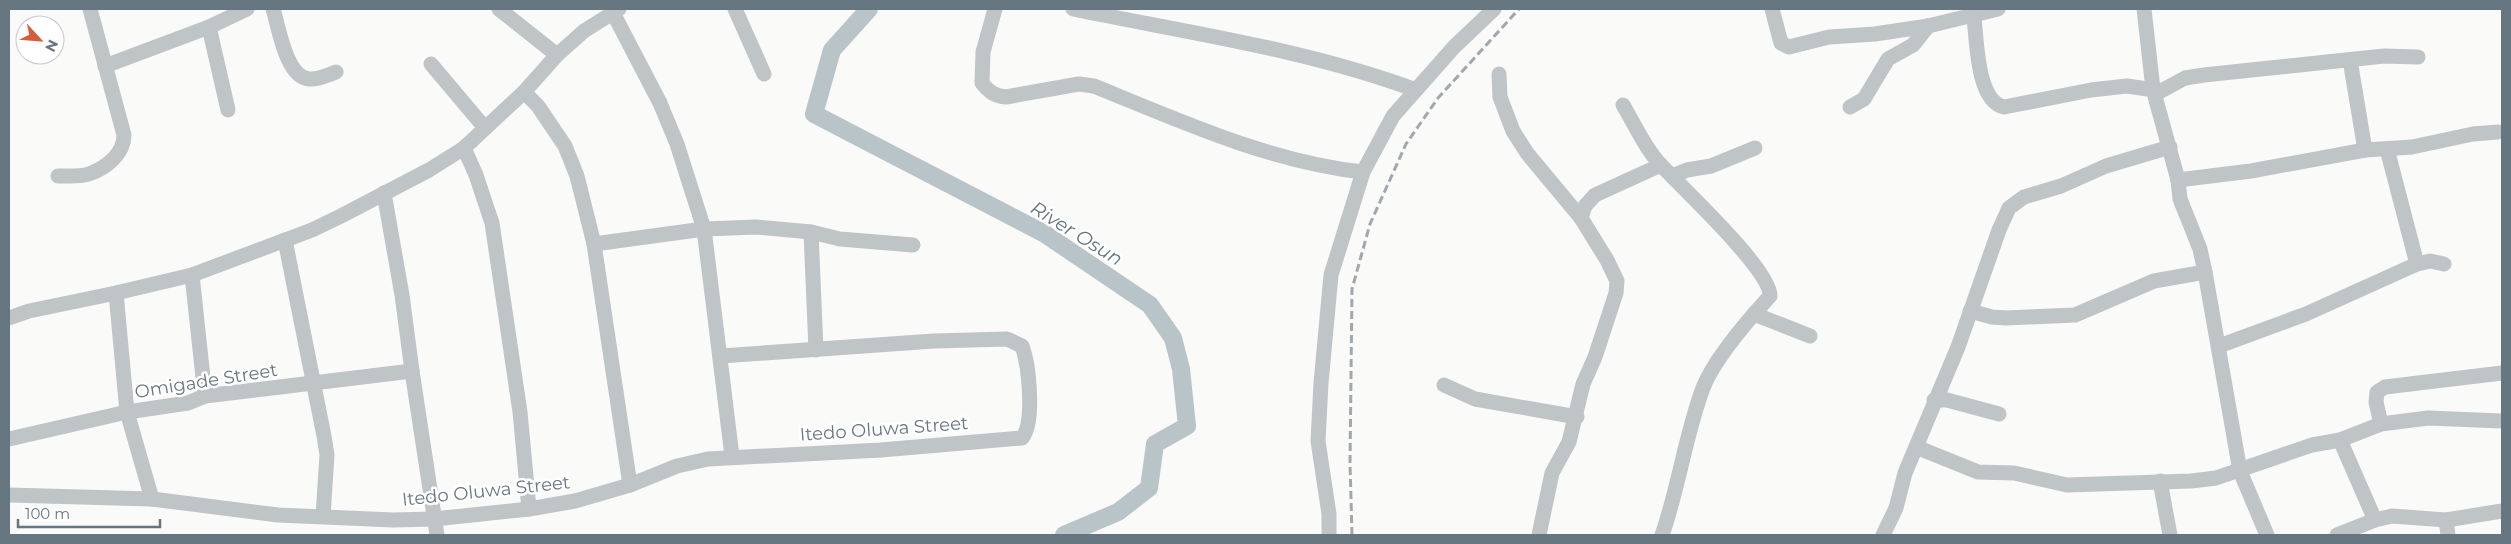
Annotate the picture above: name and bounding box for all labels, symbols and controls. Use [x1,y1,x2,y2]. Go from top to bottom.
north arrow [15,15,65,65]
text: N [41,37,62,55]
water label: River Osun [1027,196,1127,271]
street label: Omigade Street [133,359,279,403]
street label: Itedo Oluwa Street [799,412,969,446]
street label: Itedo Oluwa Street [401,471,571,511]
scale bar [18,496,160,528]
text: 100 m [25,504,70,523]

